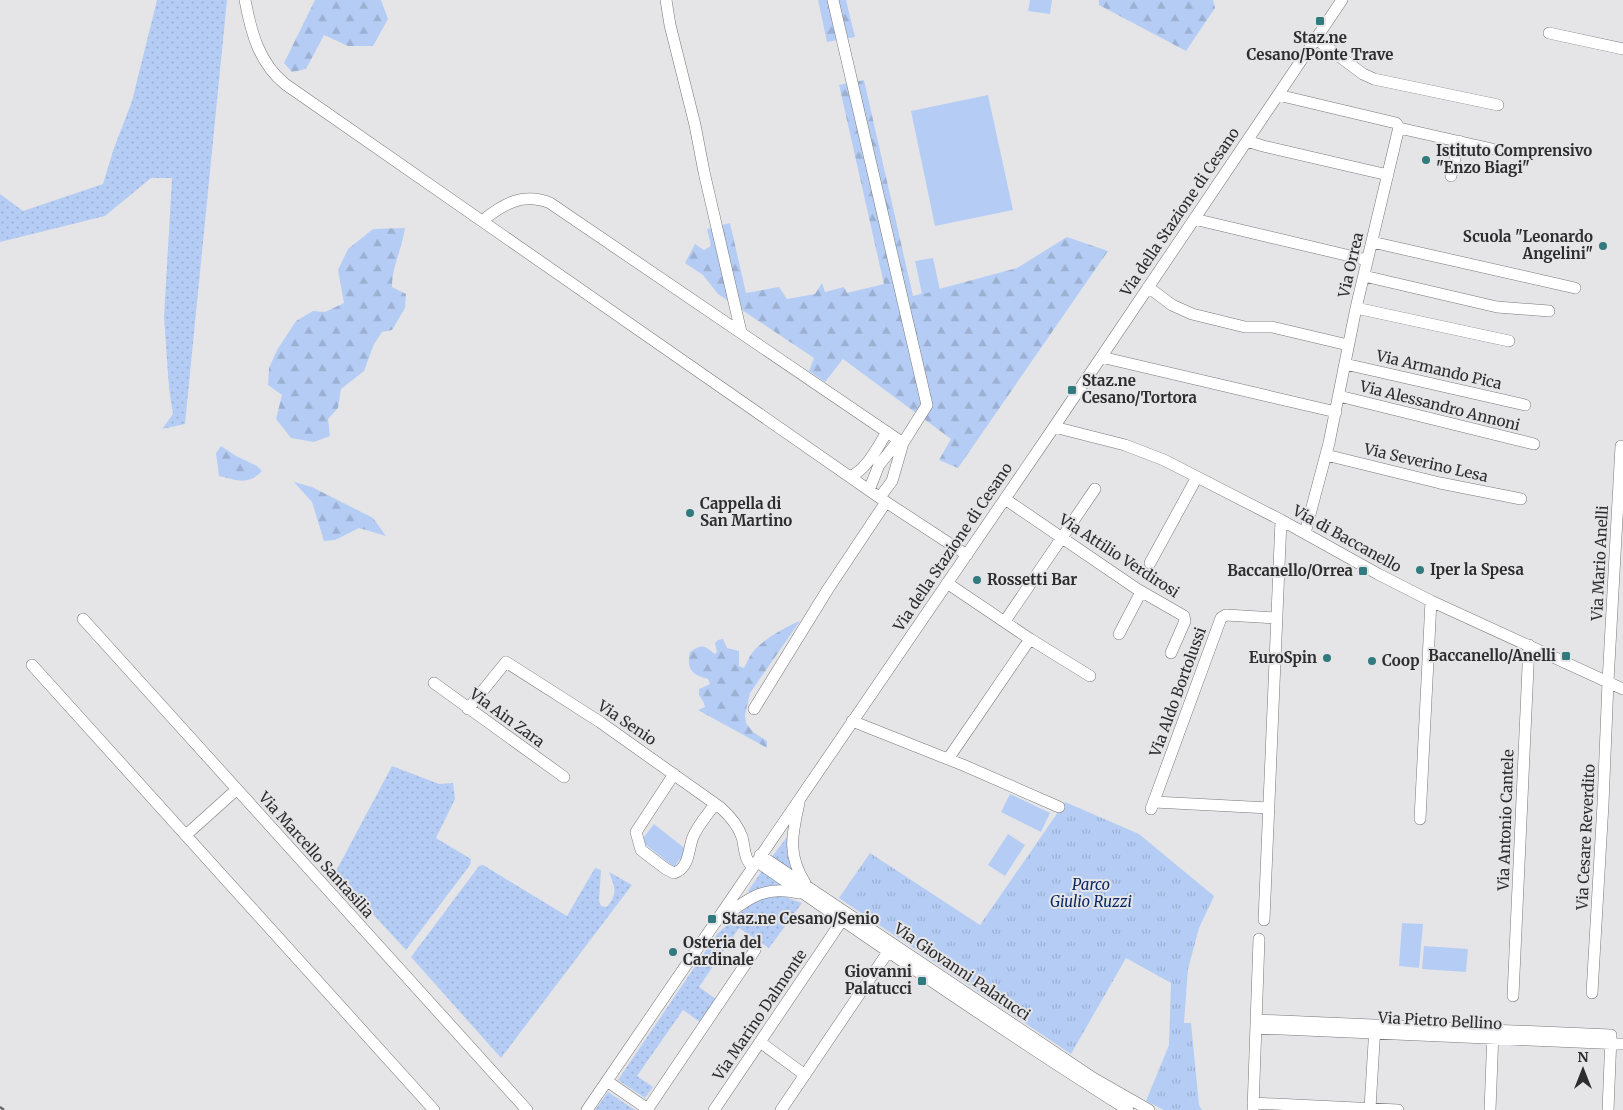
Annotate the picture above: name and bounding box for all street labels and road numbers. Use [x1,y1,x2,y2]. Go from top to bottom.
street label: Via della Stazione di Cesano [1115,124,1243,301]
street label: Via Orrea [1334,230,1367,300]
street label: Via Armando Pica [1374,346,1504,393]
street label: Via Alessandro Annoni [1357,376,1522,435]
street label: Via Severino Lesa [1361,439,1490,486]
street label: Via della Stazione di Cesano [888,459,1016,636]
street label: Via di Baccanello [1289,500,1405,576]
street label: Via Mario Anelli [1587,505,1612,622]
street label: Via Attilio Verdirosi [1055,509,1183,602]
street label: Via Aldo Bortolussi [1145,624,1210,760]
street label: Via Ain Zara [465,683,548,751]
street label: Via Senio [593,695,660,749]
street label: Via Antonio Cantele [1494,749,1517,892]
street label: Via Cesare Reverdito [1572,763,1599,911]
street label: Via Marcello Santasilia [254,787,378,922]
street label: Via Giovanni Palatucci [890,918,1034,1024]
street label: Via Marino Dalmonte [708,945,811,1085]
street label: Via Pietro Bellino [1377,1008,1503,1033]

